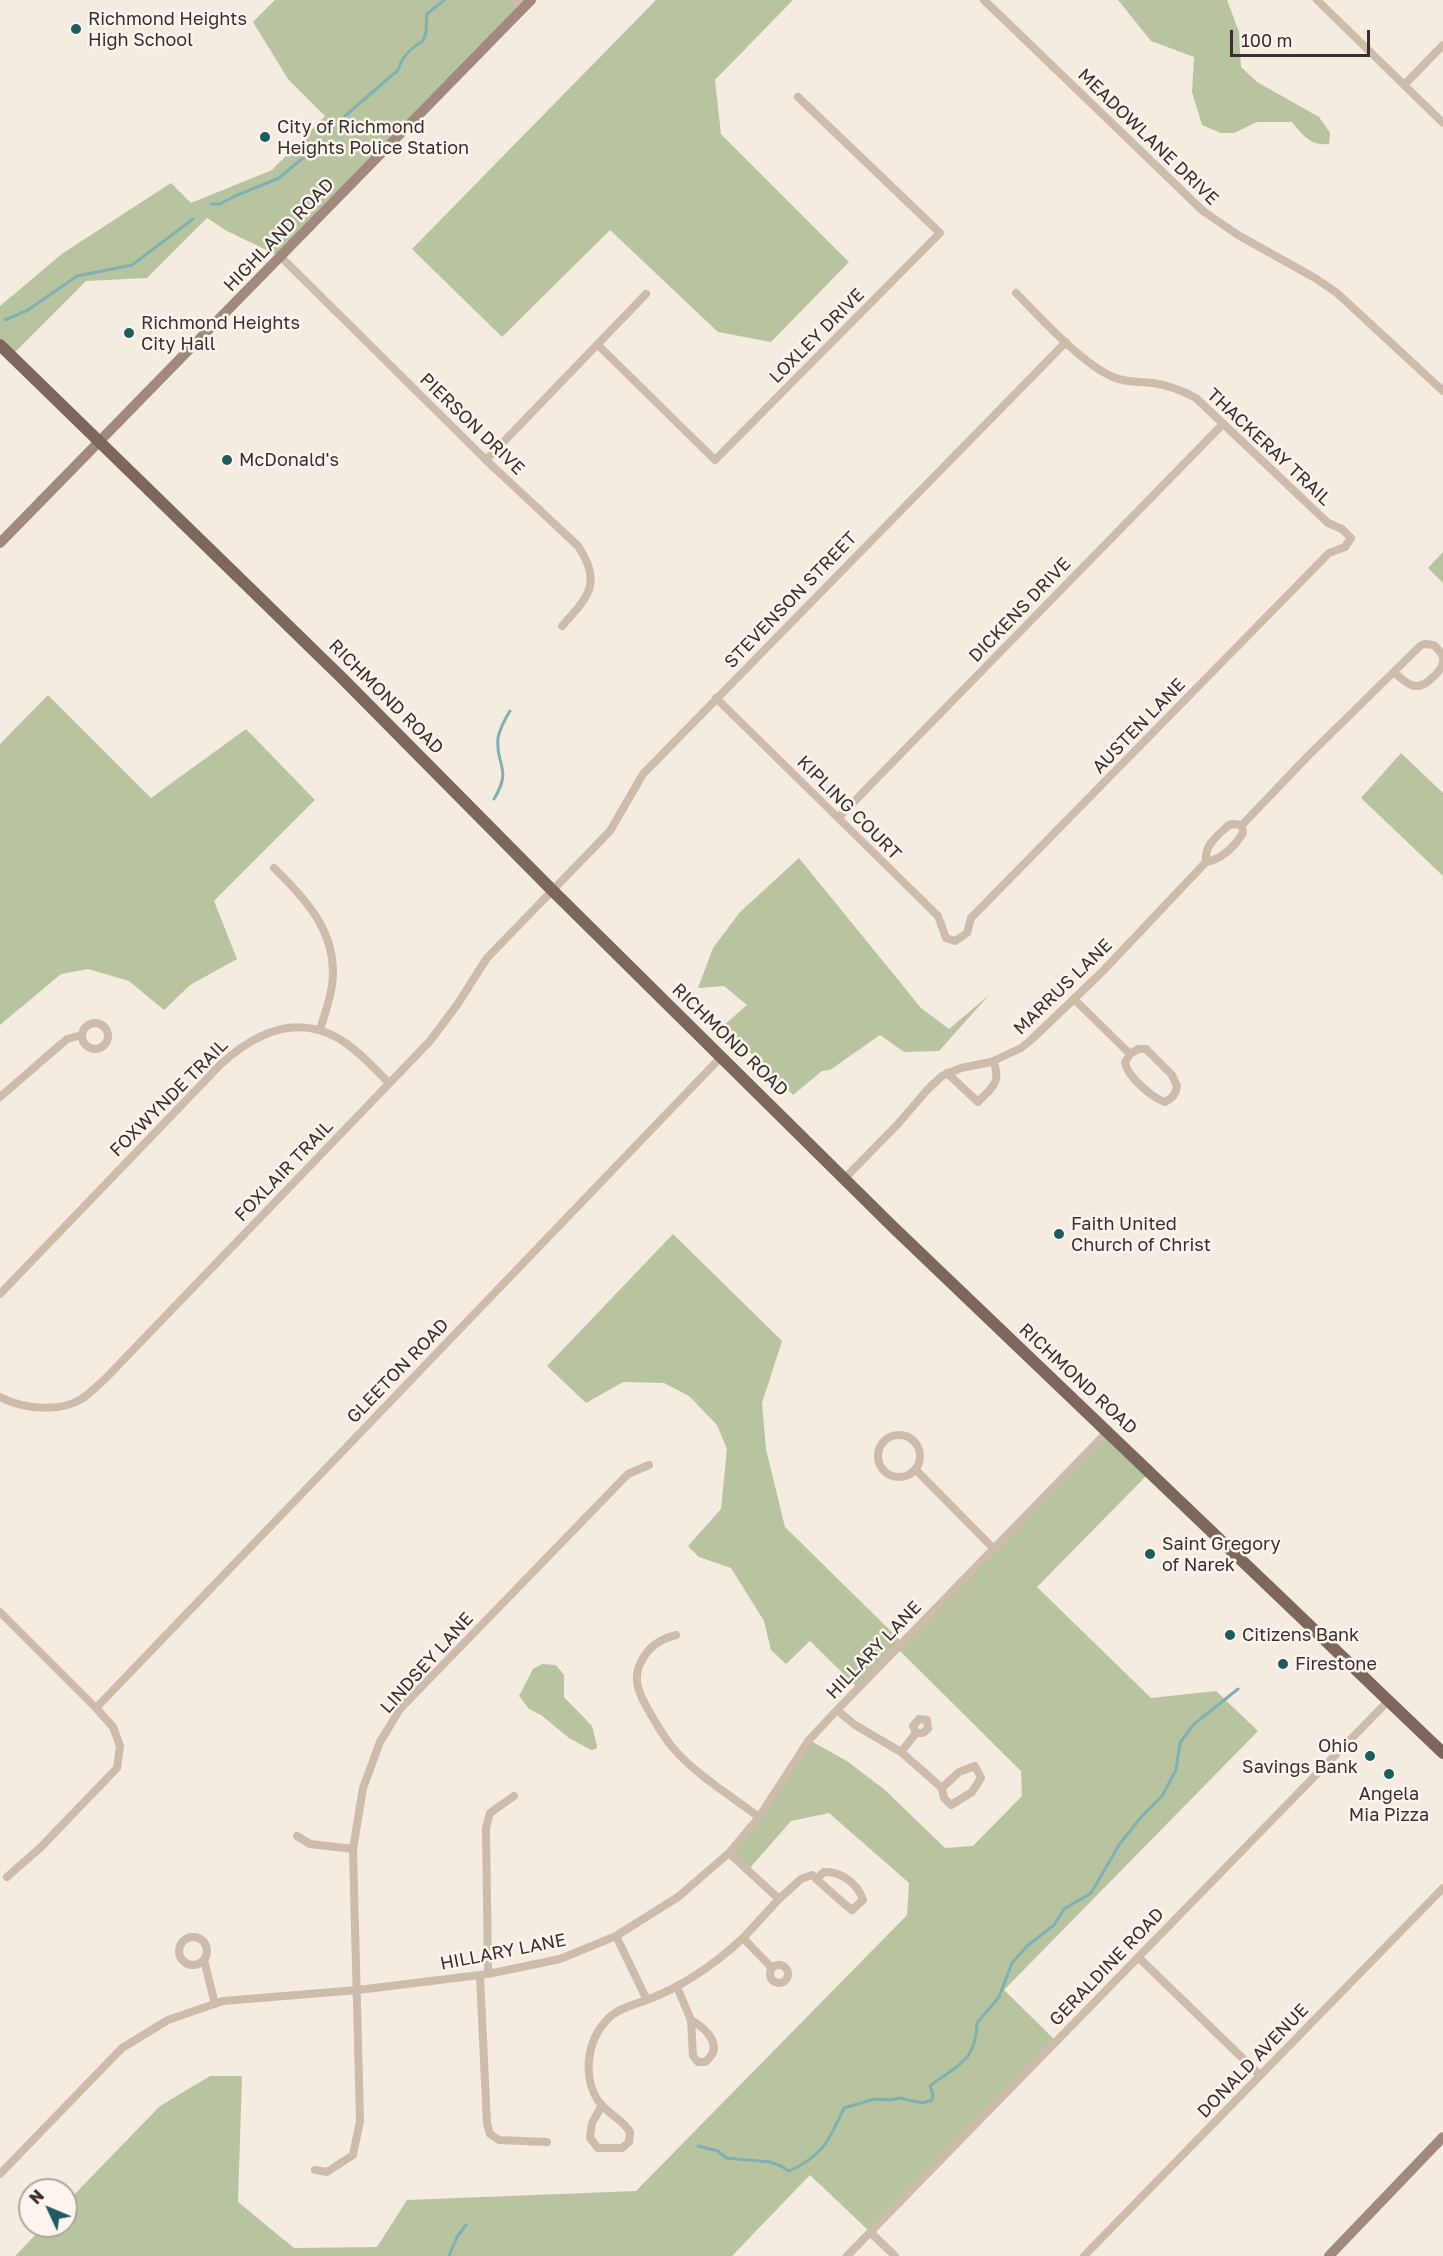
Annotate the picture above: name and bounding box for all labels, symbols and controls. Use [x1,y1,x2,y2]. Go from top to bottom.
place label: Richmond Heights High School [88,8,247,50]
scale bar [1233,18,1372,56]
marker: Richmond Heights High School [69,22,83,36]
text: 100 m [1241,29,1292,51]
street label: MEADOWLANE DRIVE [1073,64,1223,210]
place label: City of Richmond Heights Police Station [277,116,469,158]
marker: City of Richmond Heights Police Station [258,130,272,144]
street label: HIGHLAND ROAD [219,174,339,296]
street label: LOXLEY DRIVE [765,284,869,388]
place label: Richmond Heights City Hall [141,312,300,354]
marker: Richmond Heights City Hall [122,326,136,340]
street label: PIERSON DRIVE [415,369,529,479]
street label: THACKERAY TRAIL [1202,384,1336,510]
place label: McDonald's [239,449,339,471]
marker: McDonald's [220,453,234,467]
street label: STEVENSON STREET [720,527,862,673]
street label: DICKENS DRIVE [965,553,1075,667]
street label: RICHMOND ROAD [324,635,448,759]
street label: AUSTEN LANE [1088,674,1190,778]
street label: KIPLING COURT [792,751,906,865]
street label: MARRUS LANE [1009,935,1117,1039]
street label: RICHMOND ROAD [667,979,793,1101]
street label: FOXWYNDE TRAIL [106,1035,232,1161]
street label: FOXLAIR TRAIL [230,1116,338,1226]
place label: Faith United Church of Christ [1071,1213,1211,1256]
marker: Faith United Church of Christ [1052,1227,1066,1241]
street label: GLEETON ROAD [343,1314,453,1428]
street label: RICHMOND ROAD [1015,1319,1141,1439]
place label: Saint Gregory of Narek [1162,1533,1281,1576]
marker: Saint Gregory of Narek [1143,1547,1157,1561]
street label: HILLARY LANE [822,1597,926,1703]
street label: LINDSEY LANE [376,1608,478,1718]
place label: Citizens Bank [1242,1624,1359,1646]
marker: Citizens Bank [1223,1628,1237,1642]
place label: Firestone [1295,1653,1377,1675]
marker: Firestone [1276,1657,1290,1671]
place label: Ohio Savings Bank [1242,1735,1358,1778]
marker: Ohio Savings Bank [1363,1749,1377,1763]
marker: Angela Mia Pizza [1382,1767,1396,1781]
place label: Angela Mia Pizza [1349,1783,1429,1826]
street label: GERALDINE ROAD [1045,1904,1169,2030]
street label: HILLARY LANE [438,1929,568,1975]
street label: DONALD AVENUE [1193,1999,1313,2123]
north arrow [18,2178,78,2238]
text: N [25,2186,48,2208]

